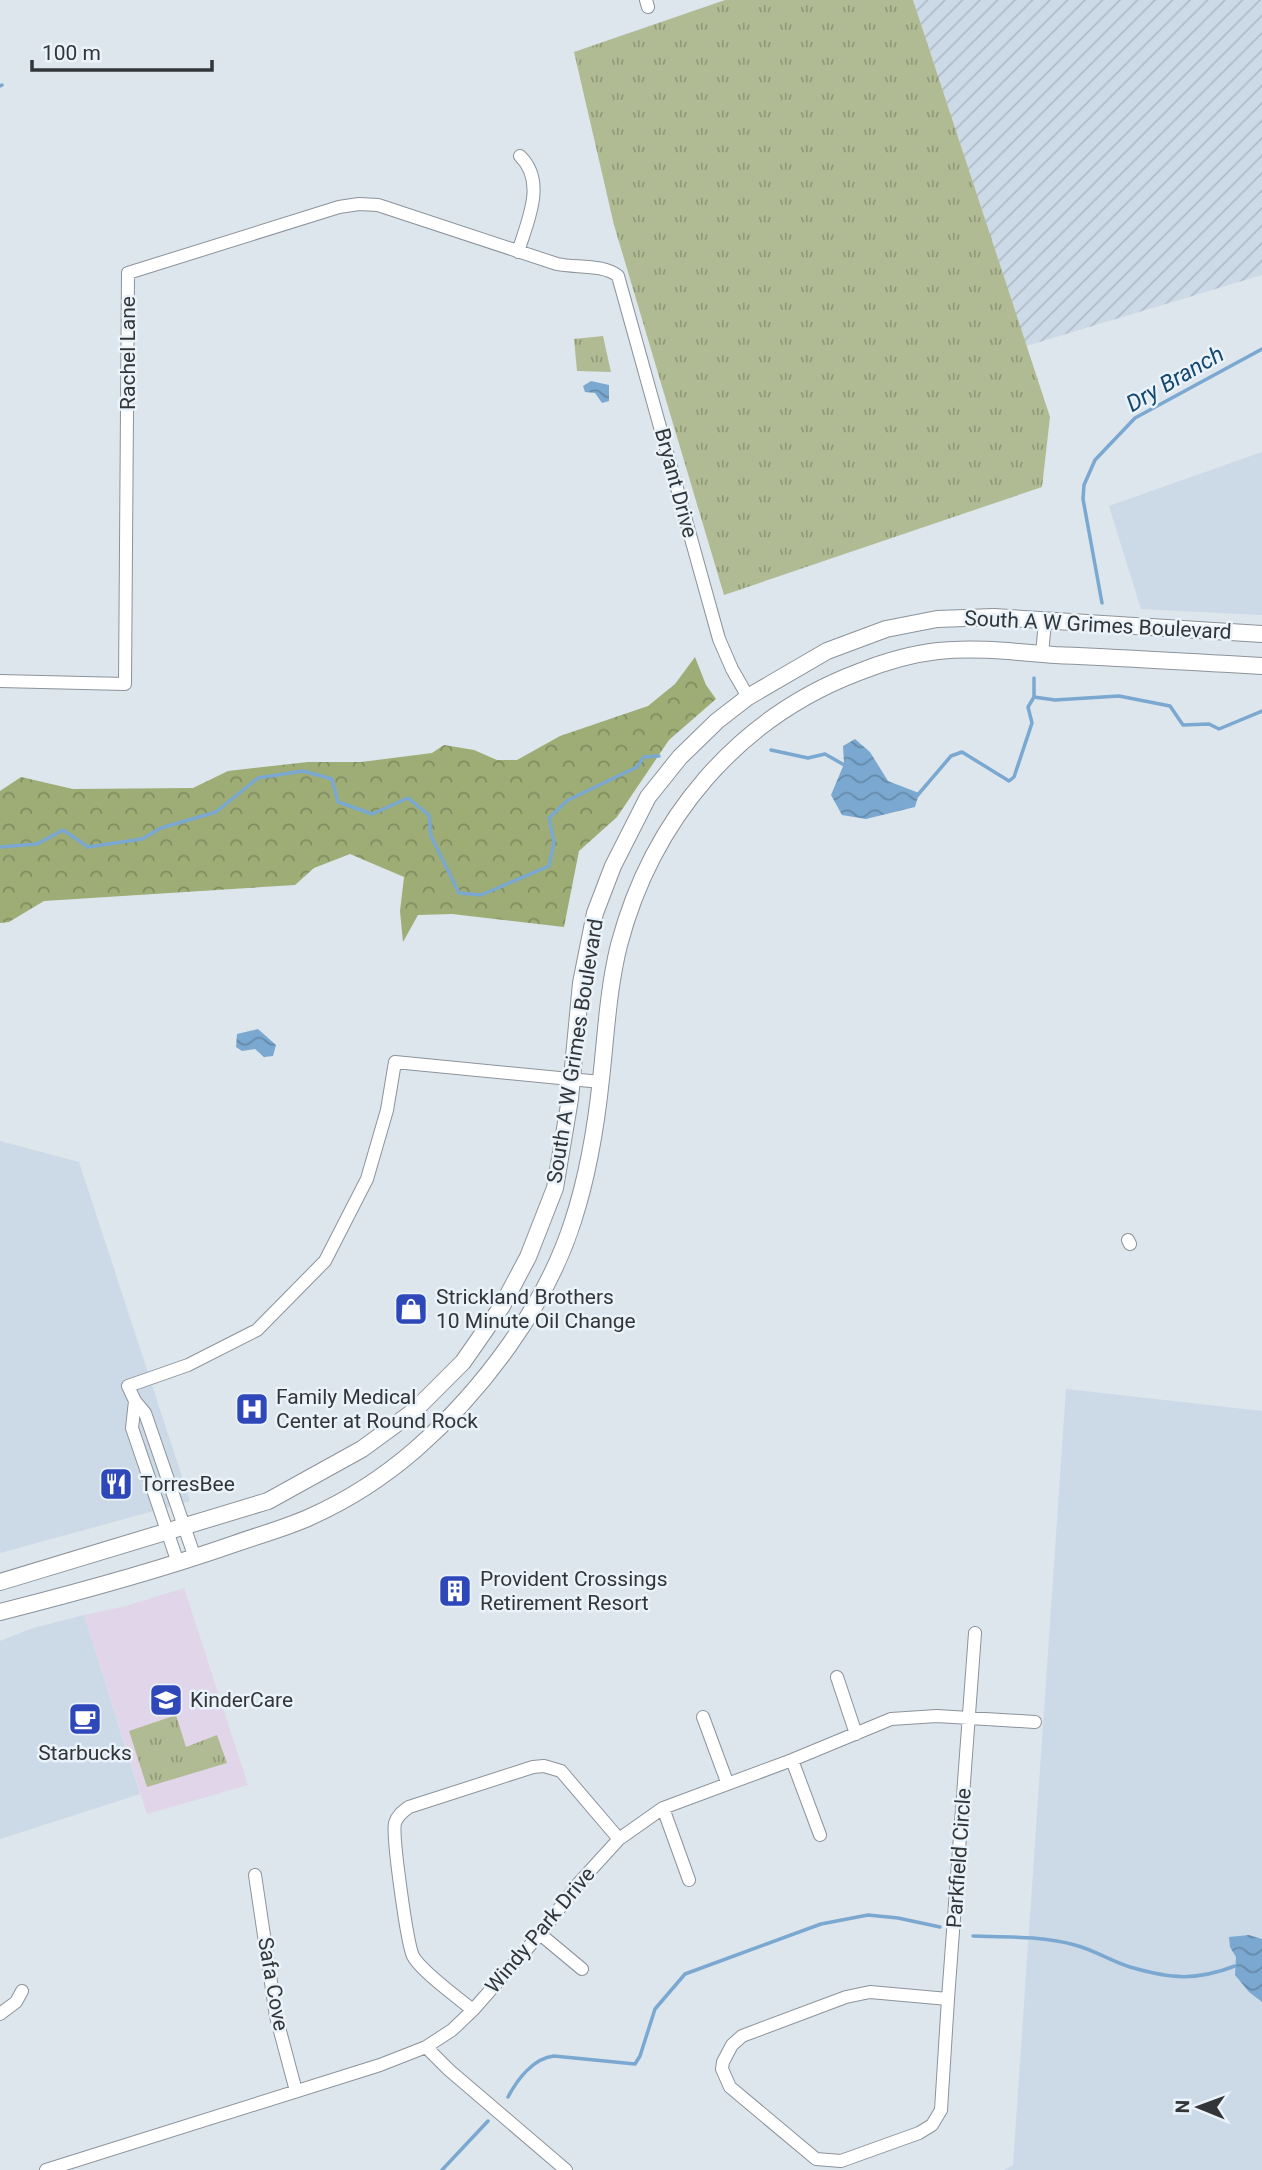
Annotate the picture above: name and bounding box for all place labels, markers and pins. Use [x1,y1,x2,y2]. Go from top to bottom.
place label: Strickland Brothers 10 Minute Oil Change [436,1285,636,1333]
shop icon: Strickland Brothers 10 Minute Oil Change [392,1290,430,1328]
place label: Family Medical Center at Round Rock [276,1385,478,1433]
hospital icon: Family Medical Center at Round Rock [233,1390,271,1428]
restaurant icon: TorresBee [97,1465,135,1503]
place label: TorresBee [140,1472,235,1496]
place label: Provident Crossings Retirement Resort [480,1567,667,1615]
building icon: Provident Crossings Retirement Resort [436,1572,474,1610]
school or university icon: KinderCare [147,1681,185,1719]
place label: KinderCare [190,1688,293,1712]
cafe icon: Starbucks [66,1700,104,1738]
place label: Starbucks [38,1741,132,1765]

